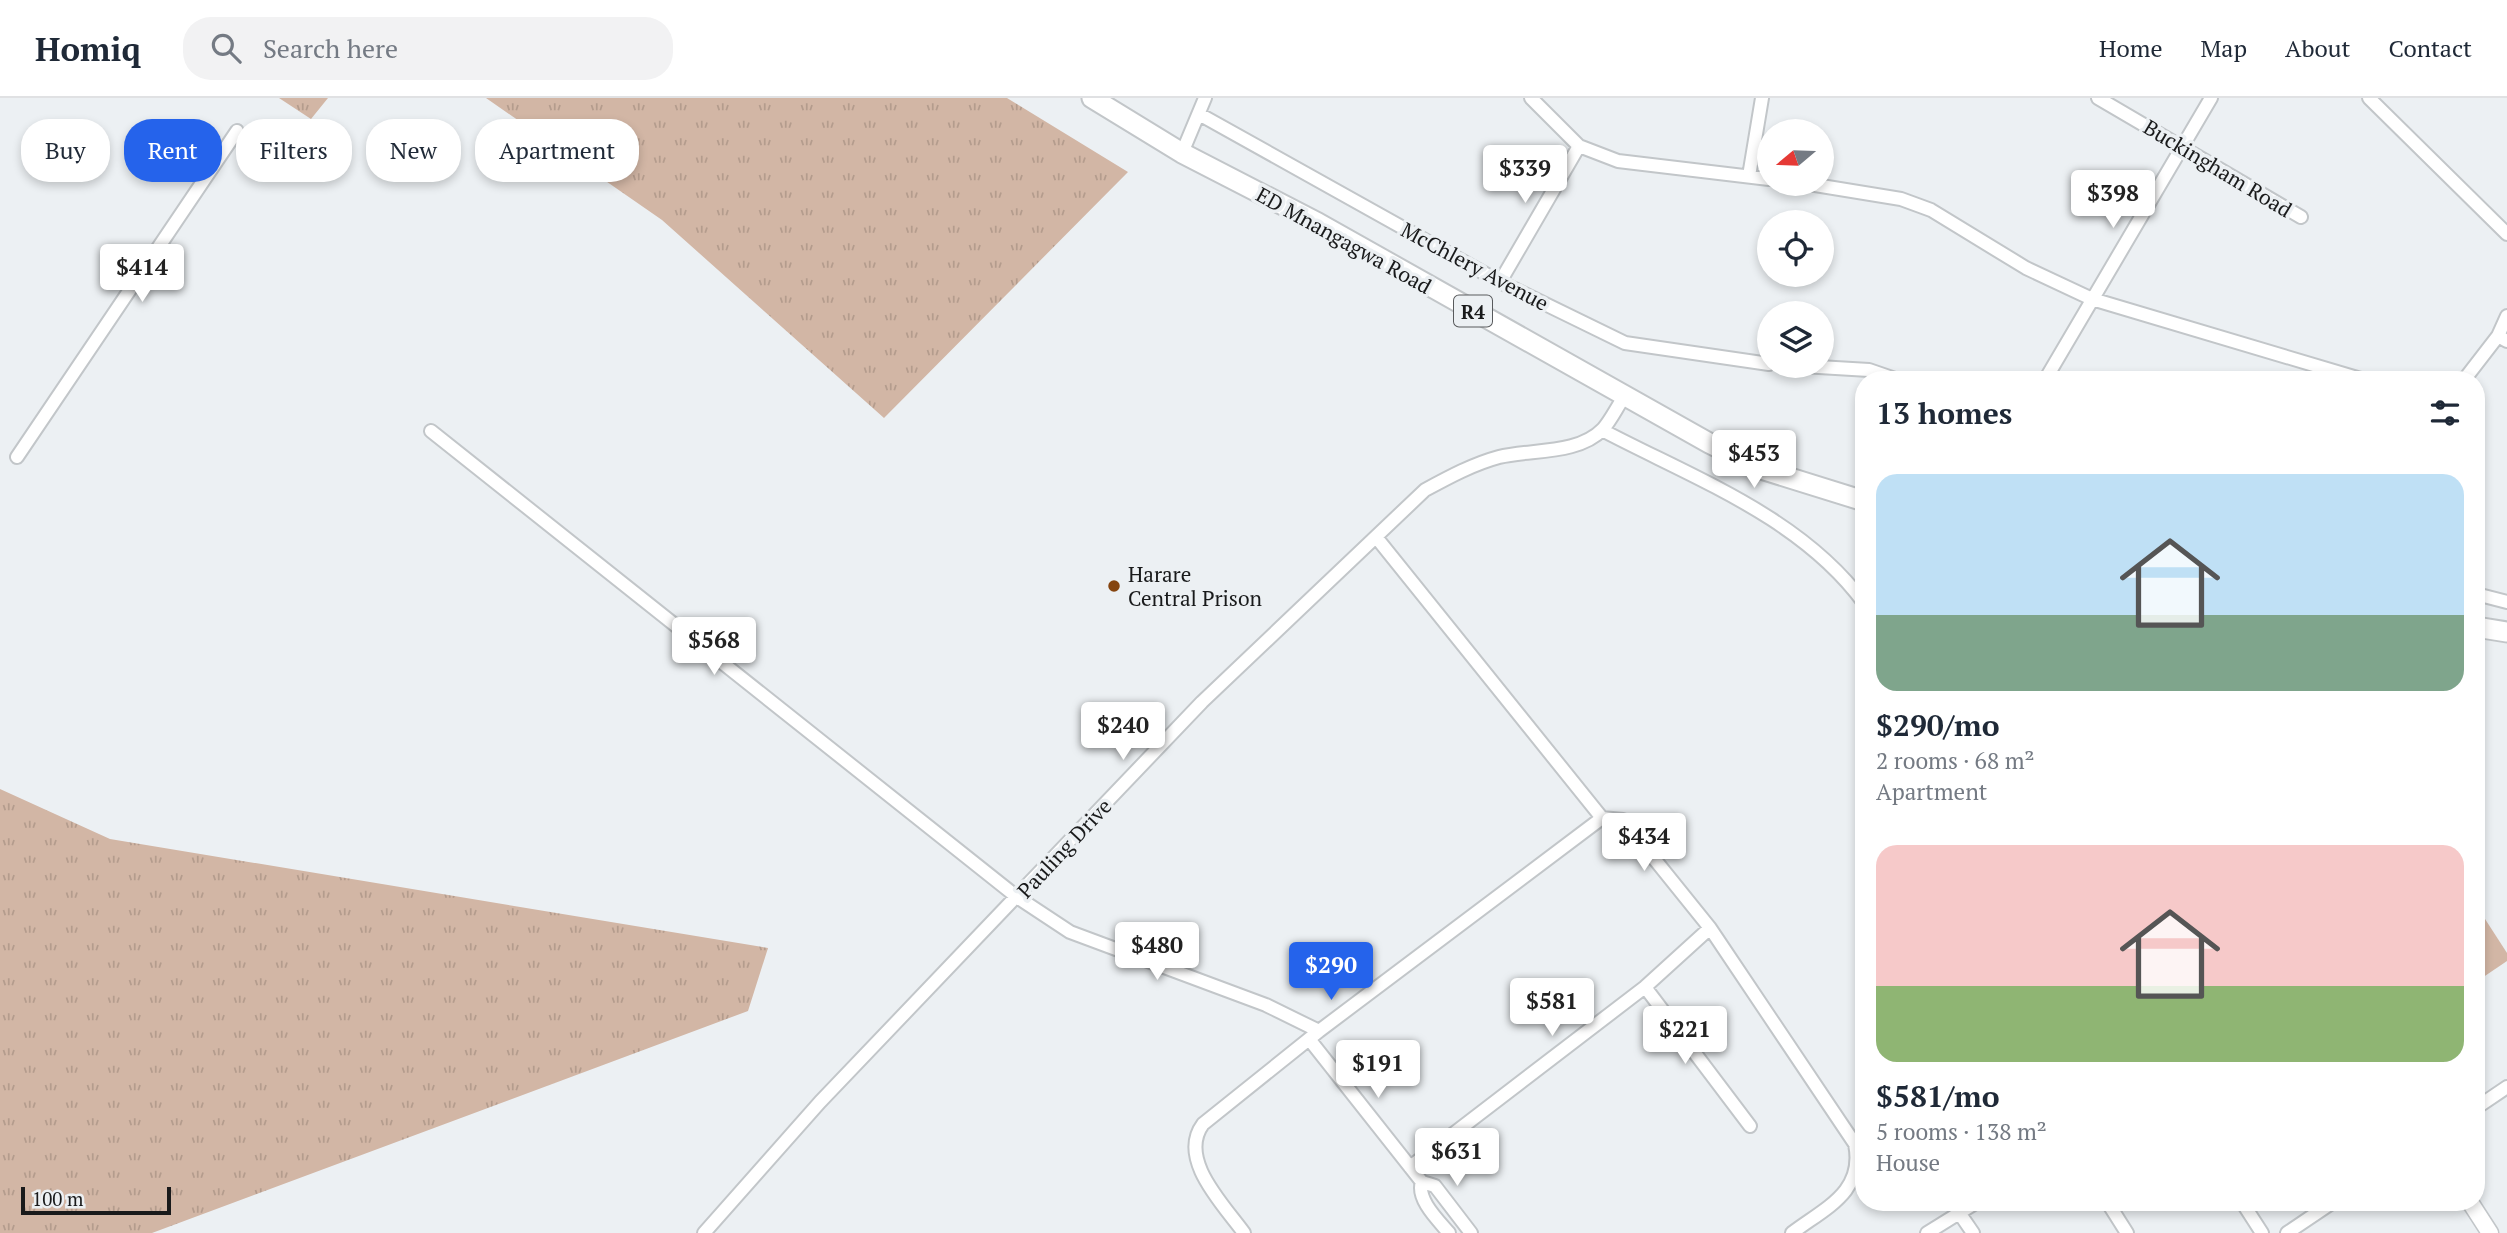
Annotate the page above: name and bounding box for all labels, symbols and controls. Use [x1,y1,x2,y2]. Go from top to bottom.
search box [183,17,673,80]
text: Homiq [35,27,141,70]
icon: search [207,29,245,67]
text: Search here [263,31,398,65]
text: Home [2099,32,2163,64]
text: Map [2201,32,2247,64]
text: About [2285,32,2351,64]
text: Contact [2389,32,2472,64]
street label: Buckingham Road [2139,113,2298,224]
chip: Buy [21,119,110,182]
chip: Rent [124,119,222,182]
chip: Filters [236,119,352,182]
chip: New [366,119,461,182]
chip: Apartment [475,119,639,182]
north arrow [1757,119,1834,196]
map controls [1757,119,1834,378]
pin: $339 [1484,146,1566,205]
text: $339 [1499,152,1551,183]
pin: $398 [2072,170,2154,230]
text: $398 [2087,177,2139,208]
street label: ED Mnangagwa Road [1251,180,1437,300]
button: locate [1757,210,1834,287]
street label: McChlery Avenue [1396,215,1554,317]
pin: $414 [101,244,183,304]
text: $414 [116,251,168,282]
road number: R4 [1454,295,1492,326]
button: layers [1757,301,1834,378]
text: 13 homes [1876,393,2012,433]
icon: filters [2426,394,2464,432]
pin: $453 [1713,430,1795,490]
text: $453 [1728,437,1780,468]
icon: home [2107,520,2233,646]
place label: Harare Central Prison [1128,560,1263,612]
marker: Harare Central Prison [1106,578,1122,594]
pin: $568 [673,618,755,677]
text: $568 [688,624,740,655]
pin: $240 [1082,702,1164,762]
text: $290/mo [1876,705,2000,745]
text: $240 [1097,709,1149,740]
text: 2 rooms · 68 m² [1876,745,2035,776]
text: Apartment [1876,776,1987,807]
street label: Pauling Drive [1011,792,1117,904]
pin: $434 [1603,814,1685,873]
text: $434 [1618,820,1670,851]
icon: home [2107,891,2233,1017]
pin: $480 [1116,922,1198,982]
text: $480 [1131,929,1183,960]
pin: $290 [1290,942,1372,1002]
text: $290 [1305,949,1357,980]
pin: $581 [1511,978,1593,1038]
text: $581 [1526,985,1578,1016]
pin: $221 [1644,1006,1726,1066]
text: $221 [1659,1013,1711,1044]
pin: $191 [1337,1040,1419,1100]
text: $191 [1352,1047,1404,1078]
text: $581/mo [1876,1076,2000,1116]
text: 5 rooms · 138 m² [1876,1116,2047,1147]
pin: $631 [1416,1128,1498,1188]
text: $631 [1431,1135,1483,1166]
text: House [1876,1147,1940,1178]
scale bar [21,1184,172,1216]
text: 100 m [32,1186,83,1211]

